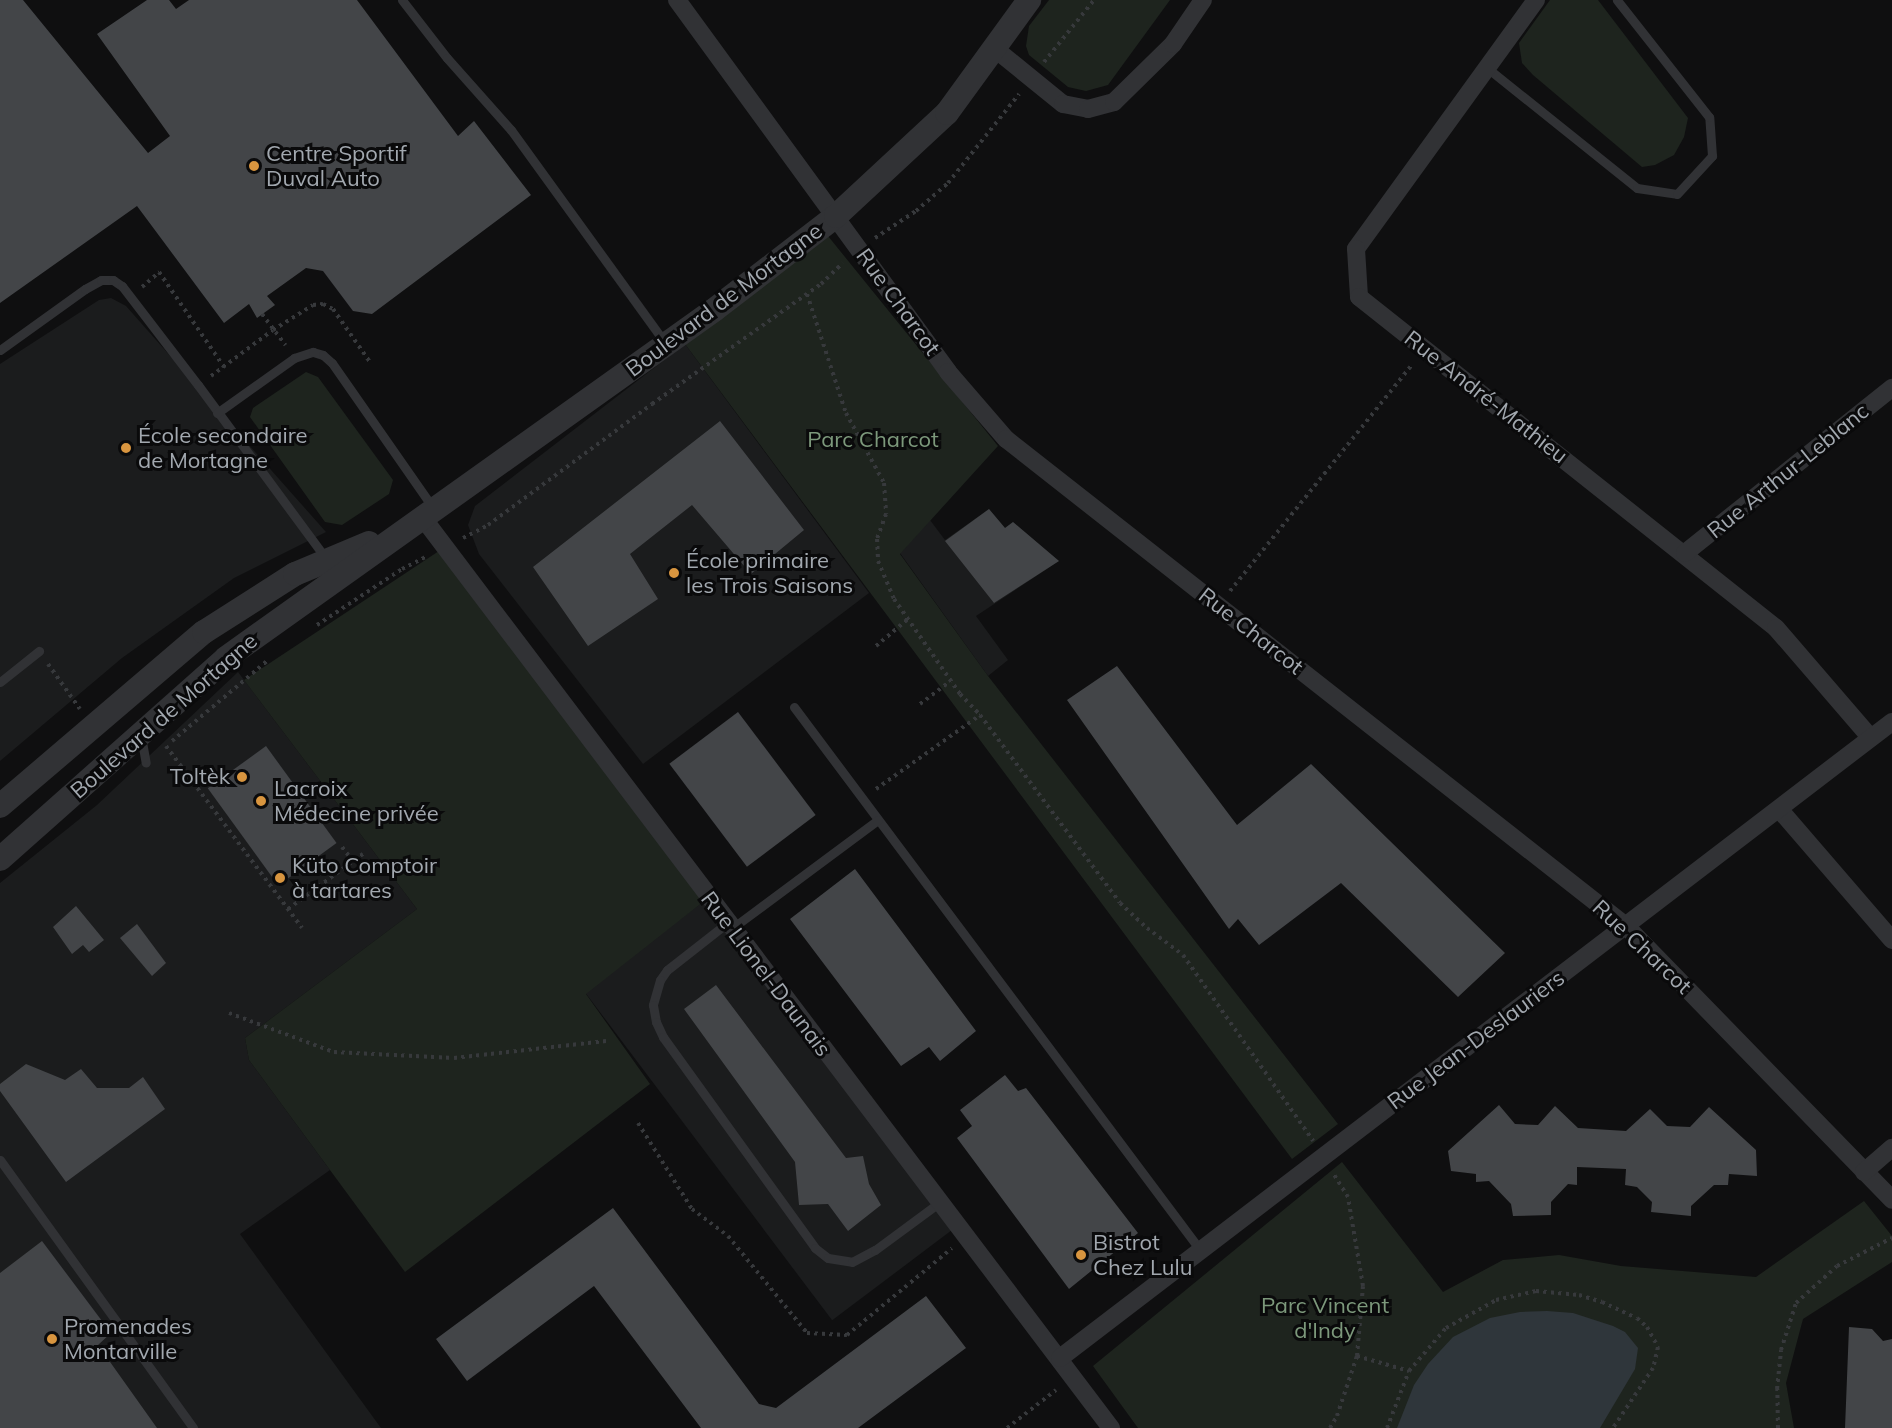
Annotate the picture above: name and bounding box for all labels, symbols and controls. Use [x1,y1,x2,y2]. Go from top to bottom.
place label: Centre Sportif Duval Auto [266,140,407,192]
marker: Centre Sportif Duval Auto [247,159,261,173]
street label: Boulevard de Mortagne [621,218,827,382]
street label: Rue Charcot [850,244,946,360]
street label: Rue André-Mathieu [1399,325,1573,469]
street label: Rue Arthur-Leblanc [1702,398,1874,544]
place label: École secondaire de Mortagne [138,422,307,474]
park label: Parc Charcot [807,427,939,453]
marker: École secondaire de Mortagne [119,441,133,455]
place label: École primaire les Trois Saisons [686,547,853,598]
marker: École primaire les Trois Saisons [667,566,681,580]
street label: Rue Charcot [1193,582,1309,680]
street label: Boulevard de Mortagne [65,628,263,804]
place label: Toltèk [170,764,230,790]
marker: Toltèk [235,770,249,784]
place label: Lacroix Médecine privée [274,775,439,826]
marker: Lacroix Médecine privée [252,792,270,810]
place label: Küto Comptoir à tartares [292,852,437,903]
marker: Küto Comptoir à tartares [273,871,287,885]
street label: Rue Lionel-Daunais [695,886,837,1062]
street label: Rue Charcot [1587,895,1697,999]
street label: Rue Jean-Deslauriers [1382,965,1570,1115]
place label: Bistrot Chez Lulu [1093,1229,1192,1280]
marker: Bistrot Chez Lulu [1074,1248,1088,1262]
park label: Parc Vincent d'Indy [1261,1292,1389,1344]
place label: Promenades Montarville [64,1313,192,1364]
marker: Promenades Montarville [45,1332,59,1346]

